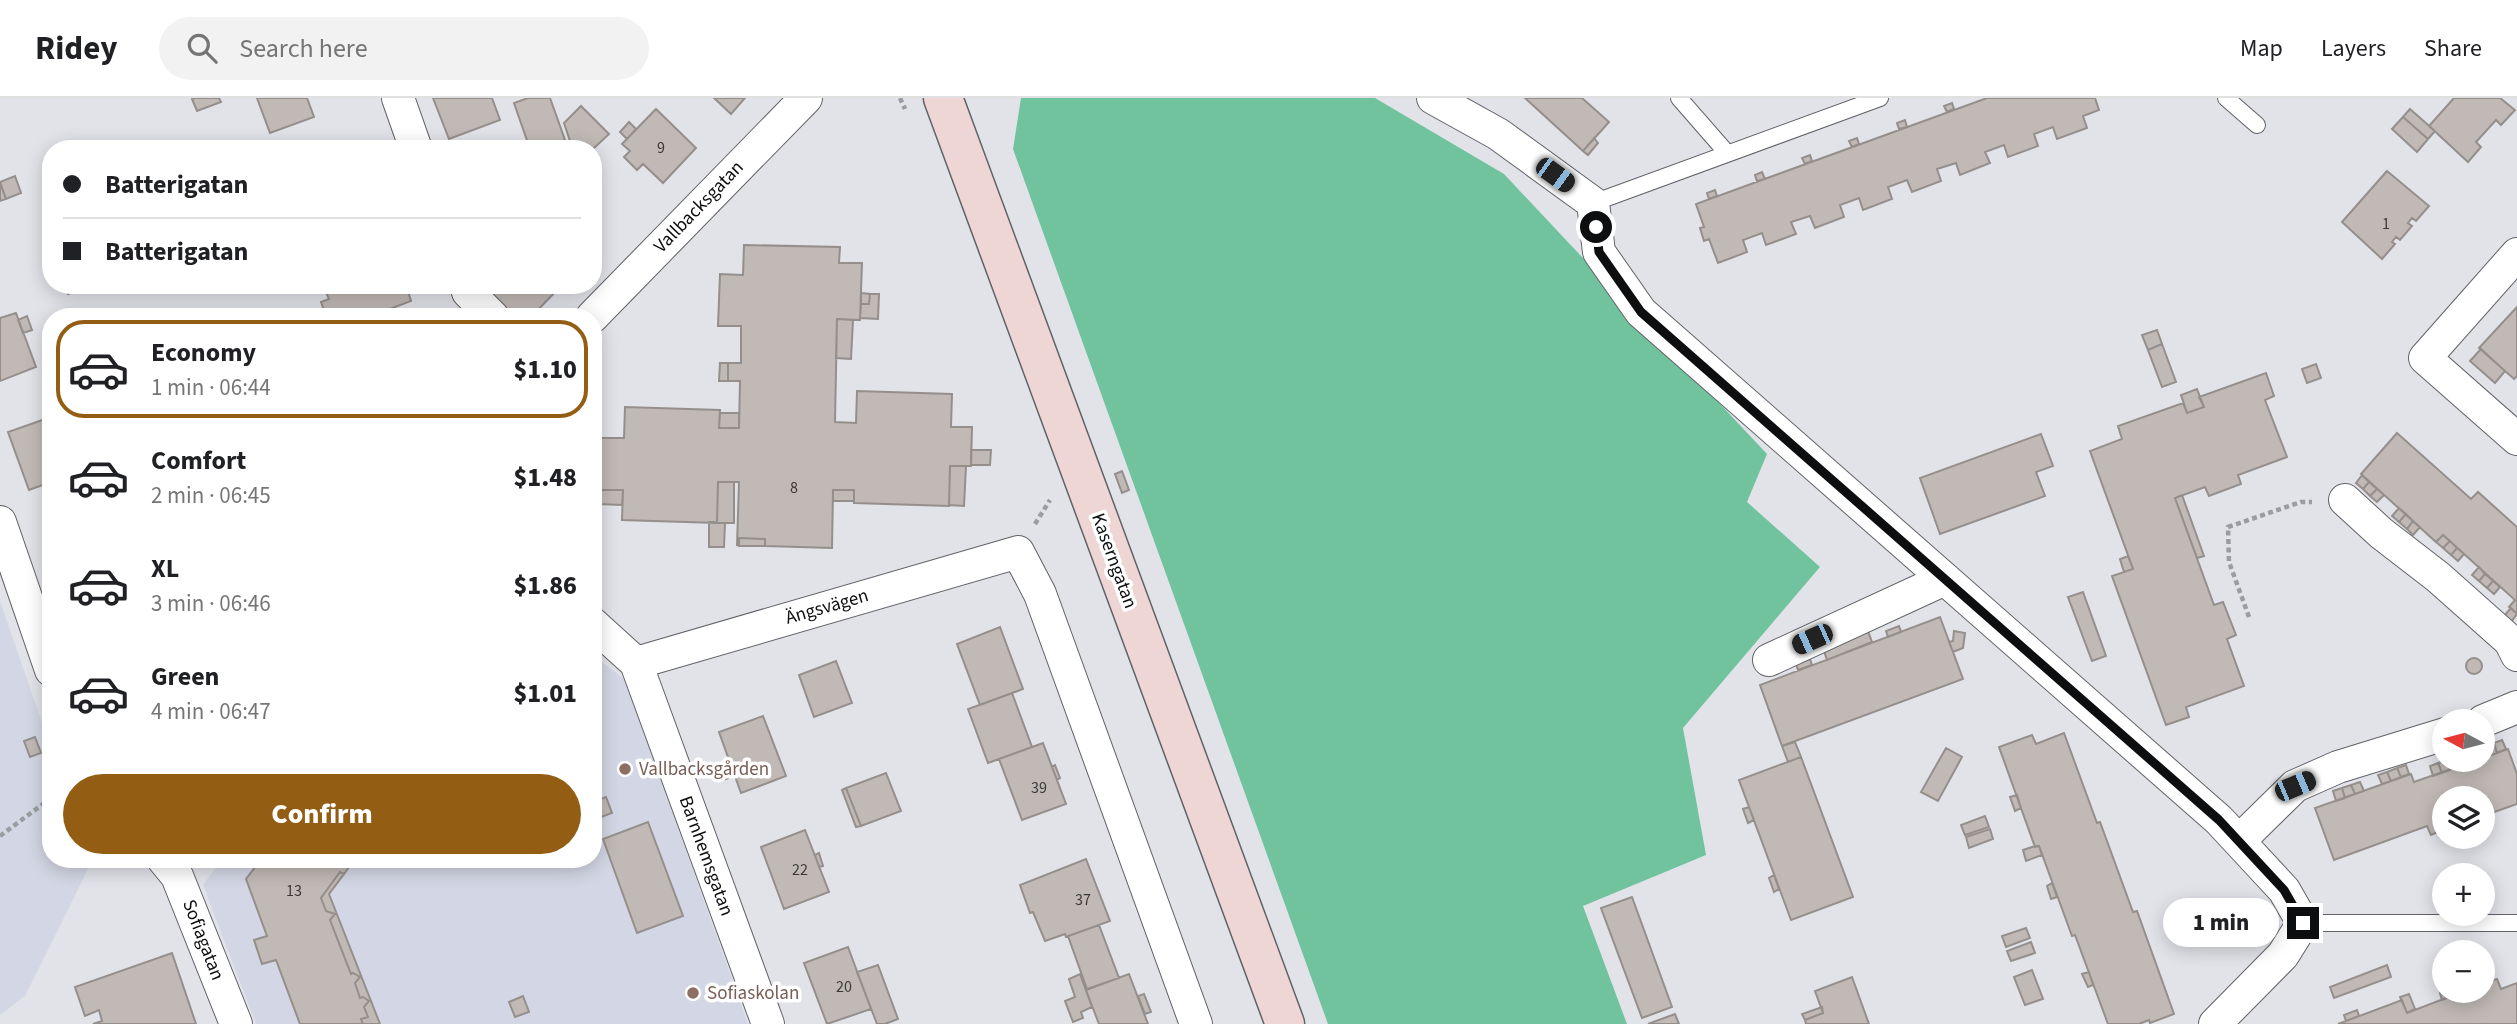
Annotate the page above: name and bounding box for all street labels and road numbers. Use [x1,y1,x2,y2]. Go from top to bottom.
street label: Vallbacksgatan [648,155,750,259]
street label: Kaserngatan [1084,510,1144,612]
street label: Ängsvägen [782,582,872,632]
street label: Barnhemsgatan [672,792,740,920]
street label: Sofiagatan [175,896,231,984]

